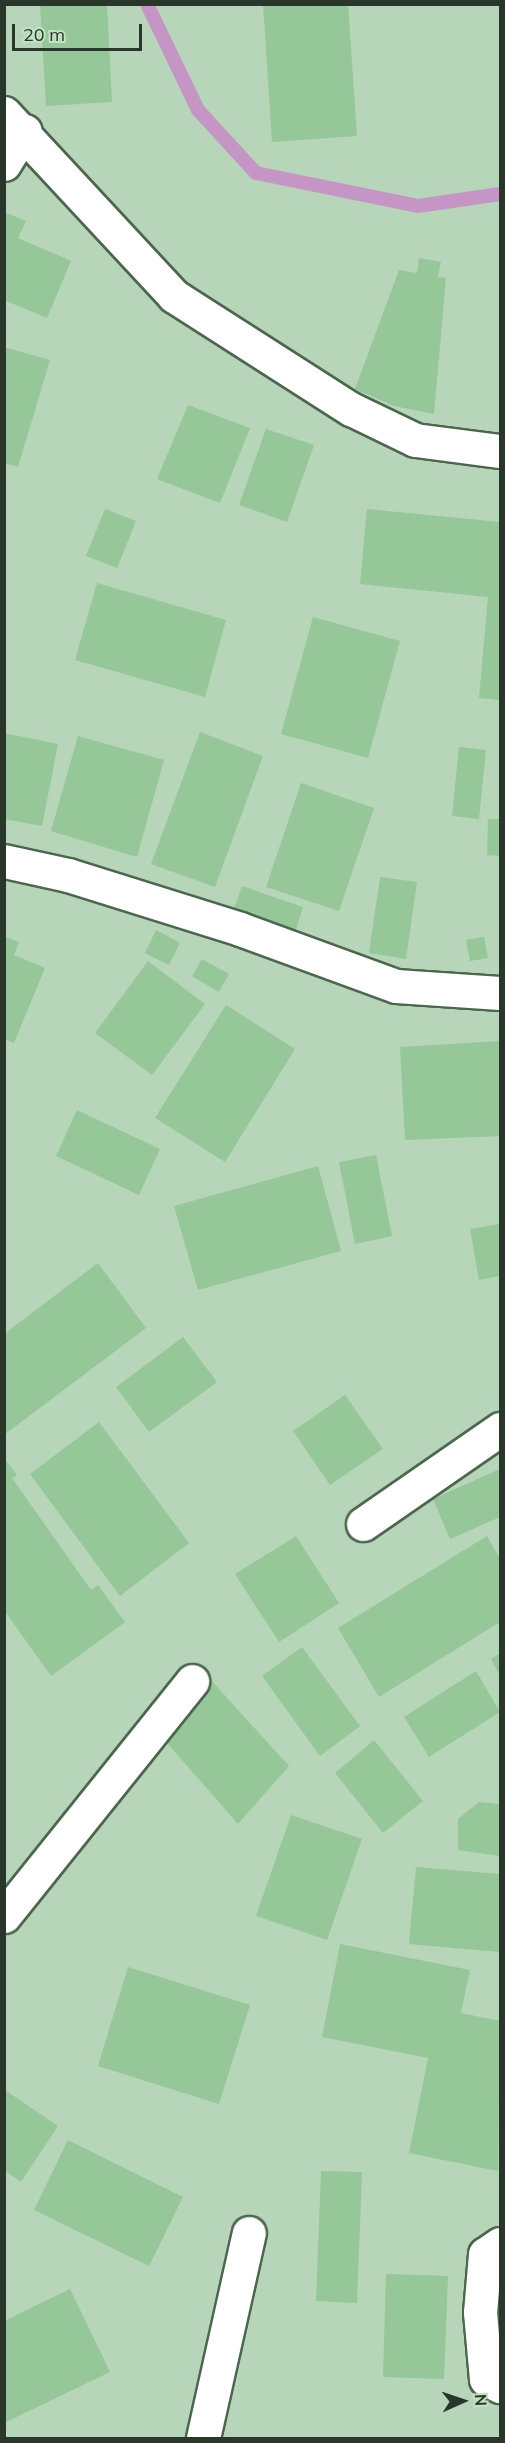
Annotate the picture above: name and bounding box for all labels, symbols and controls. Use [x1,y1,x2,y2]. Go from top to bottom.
scale bar [15,12,146,50]
text: 20 m [23,23,65,46]
north arrow [433,2371,493,2431]
text: N [471,2393,491,2407]

